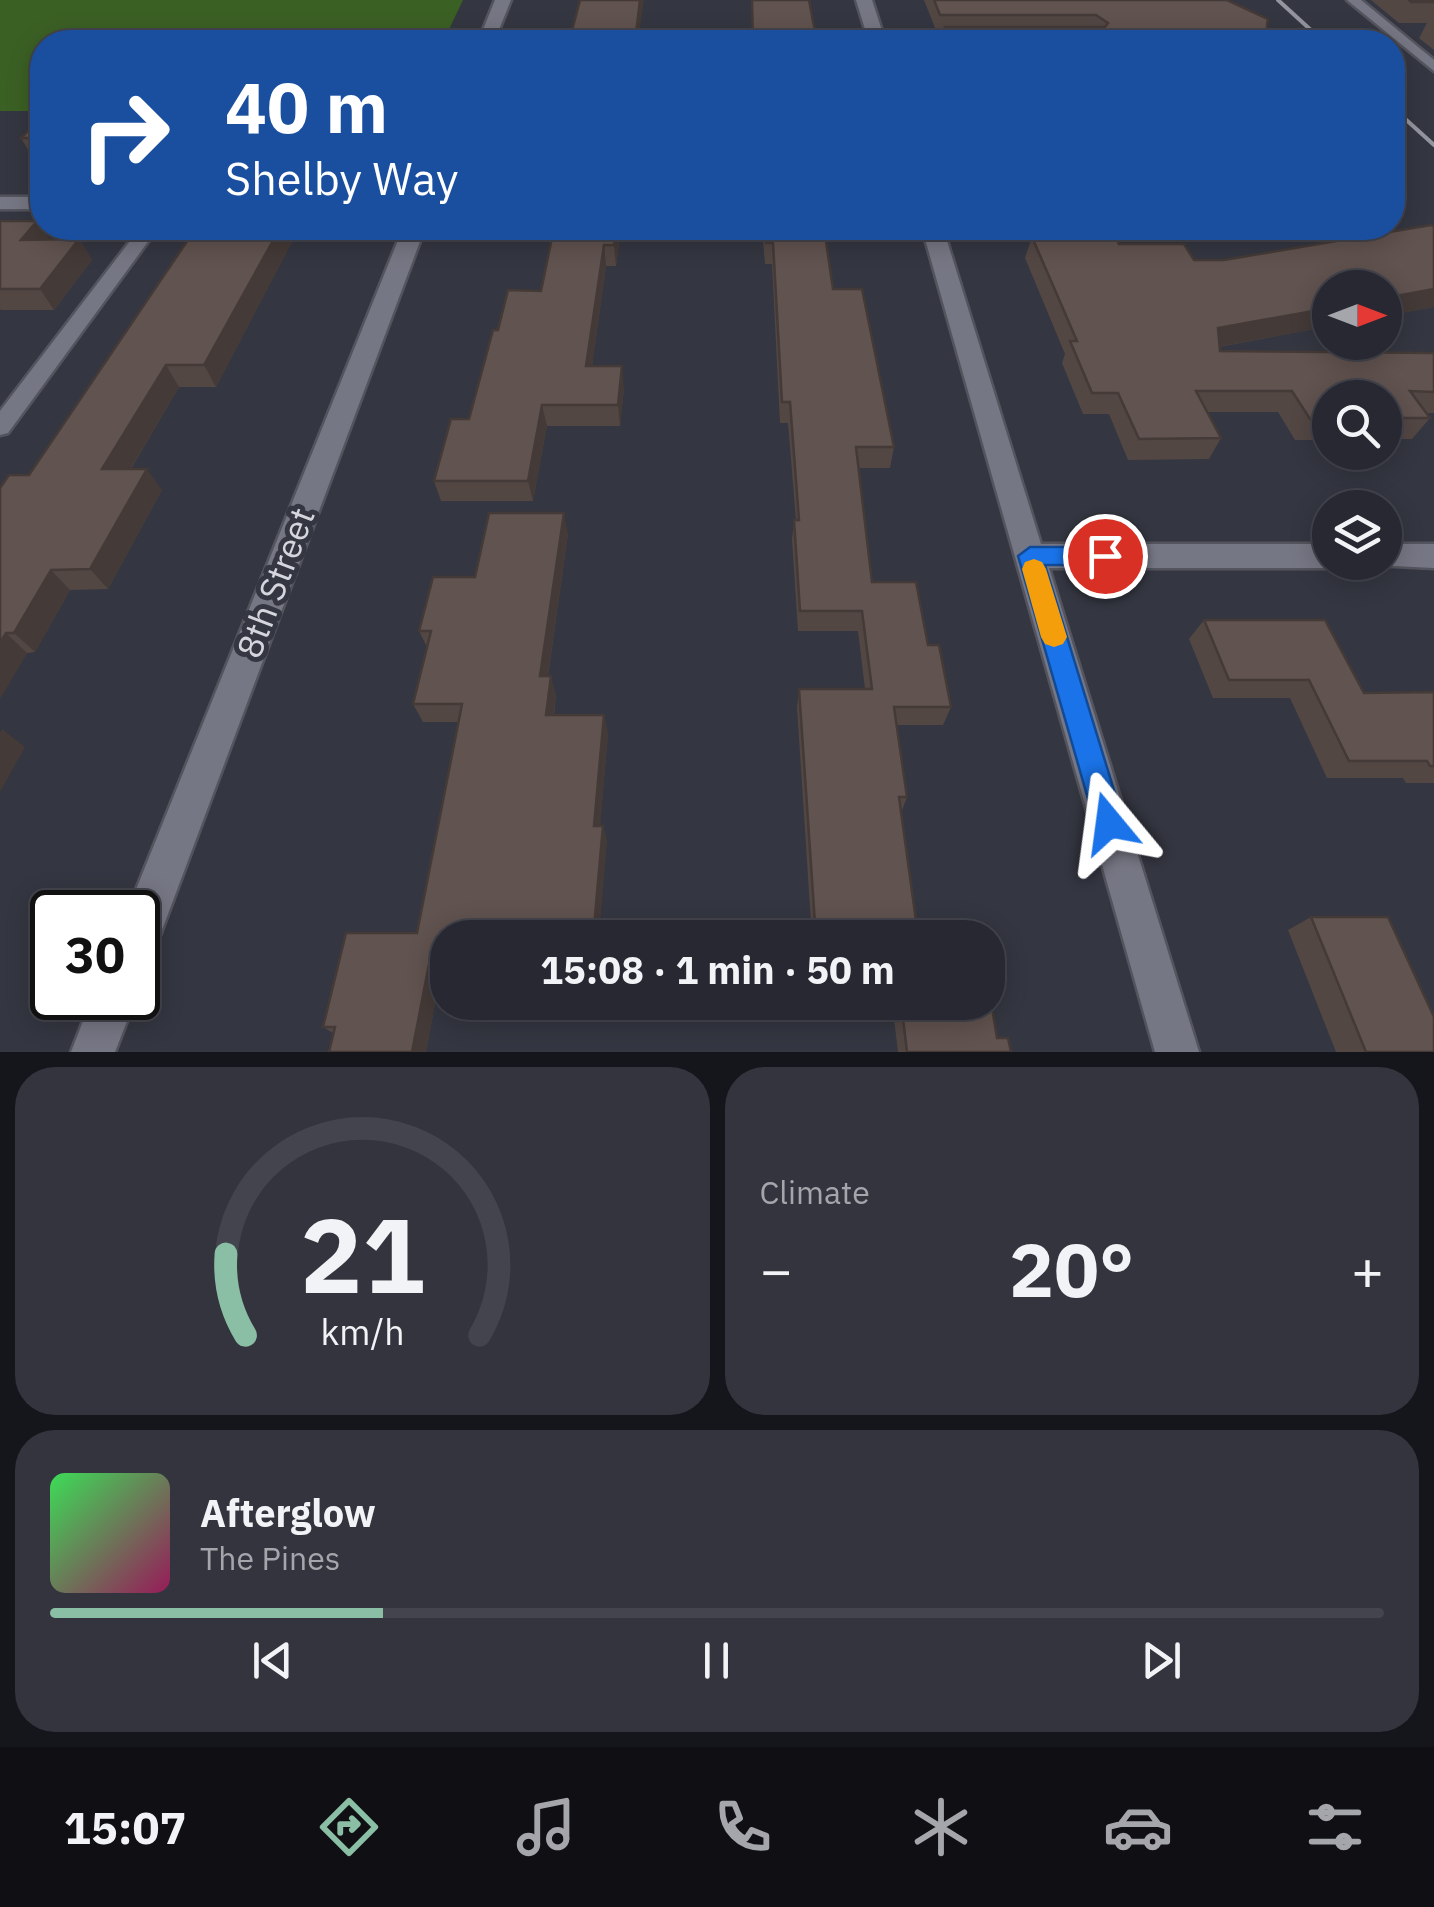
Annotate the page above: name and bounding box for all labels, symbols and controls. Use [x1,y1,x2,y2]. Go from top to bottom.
text: 40 m [225,61,388,152]
icon: right [60,70,190,200]
text: Shelby Way [225,149,459,207]
north arrow [1312,270,1402,360]
map controls [1312,270,1402,580]
button: search [1312,380,1402,470]
button: layers [1312,490,1402,580]
street label: 8th Street [225,501,325,664]
pin [1063,514,1148,599]
icon: arrive [1078,529,1133,584]
position arrow [1057,771,1161,875]
speed limit sign: 30 [30,890,160,1020]
text: 15:08 · 1 min · 50 m [540,945,895,994]
text: Climate [760,1171,870,1213]
text: 21 [300,1186,425,1322]
text: 20° [1009,1220,1134,1318]
text: − [760,1234,793,1305]
text: + [1351,1234,1384,1305]
text: km/h [320,1308,404,1355]
text: Afterglow [200,1488,376,1537]
text: The Pines [200,1537,340,1579]
icon: previous [245,1633,300,1688]
icon: pause [689,1633,744,1688]
icon: next [1134,1633,1189,1688]
icon: directions [314,1792,384,1862]
icon: music [511,1792,581,1862]
icon: phone [708,1792,778,1862]
icon: climate [906,1792,976,1862]
icon: car [1103,1792,1173,1862]
icon: filters [1300,1792,1370,1862]
text: 15:07 [64,1798,187,1856]

